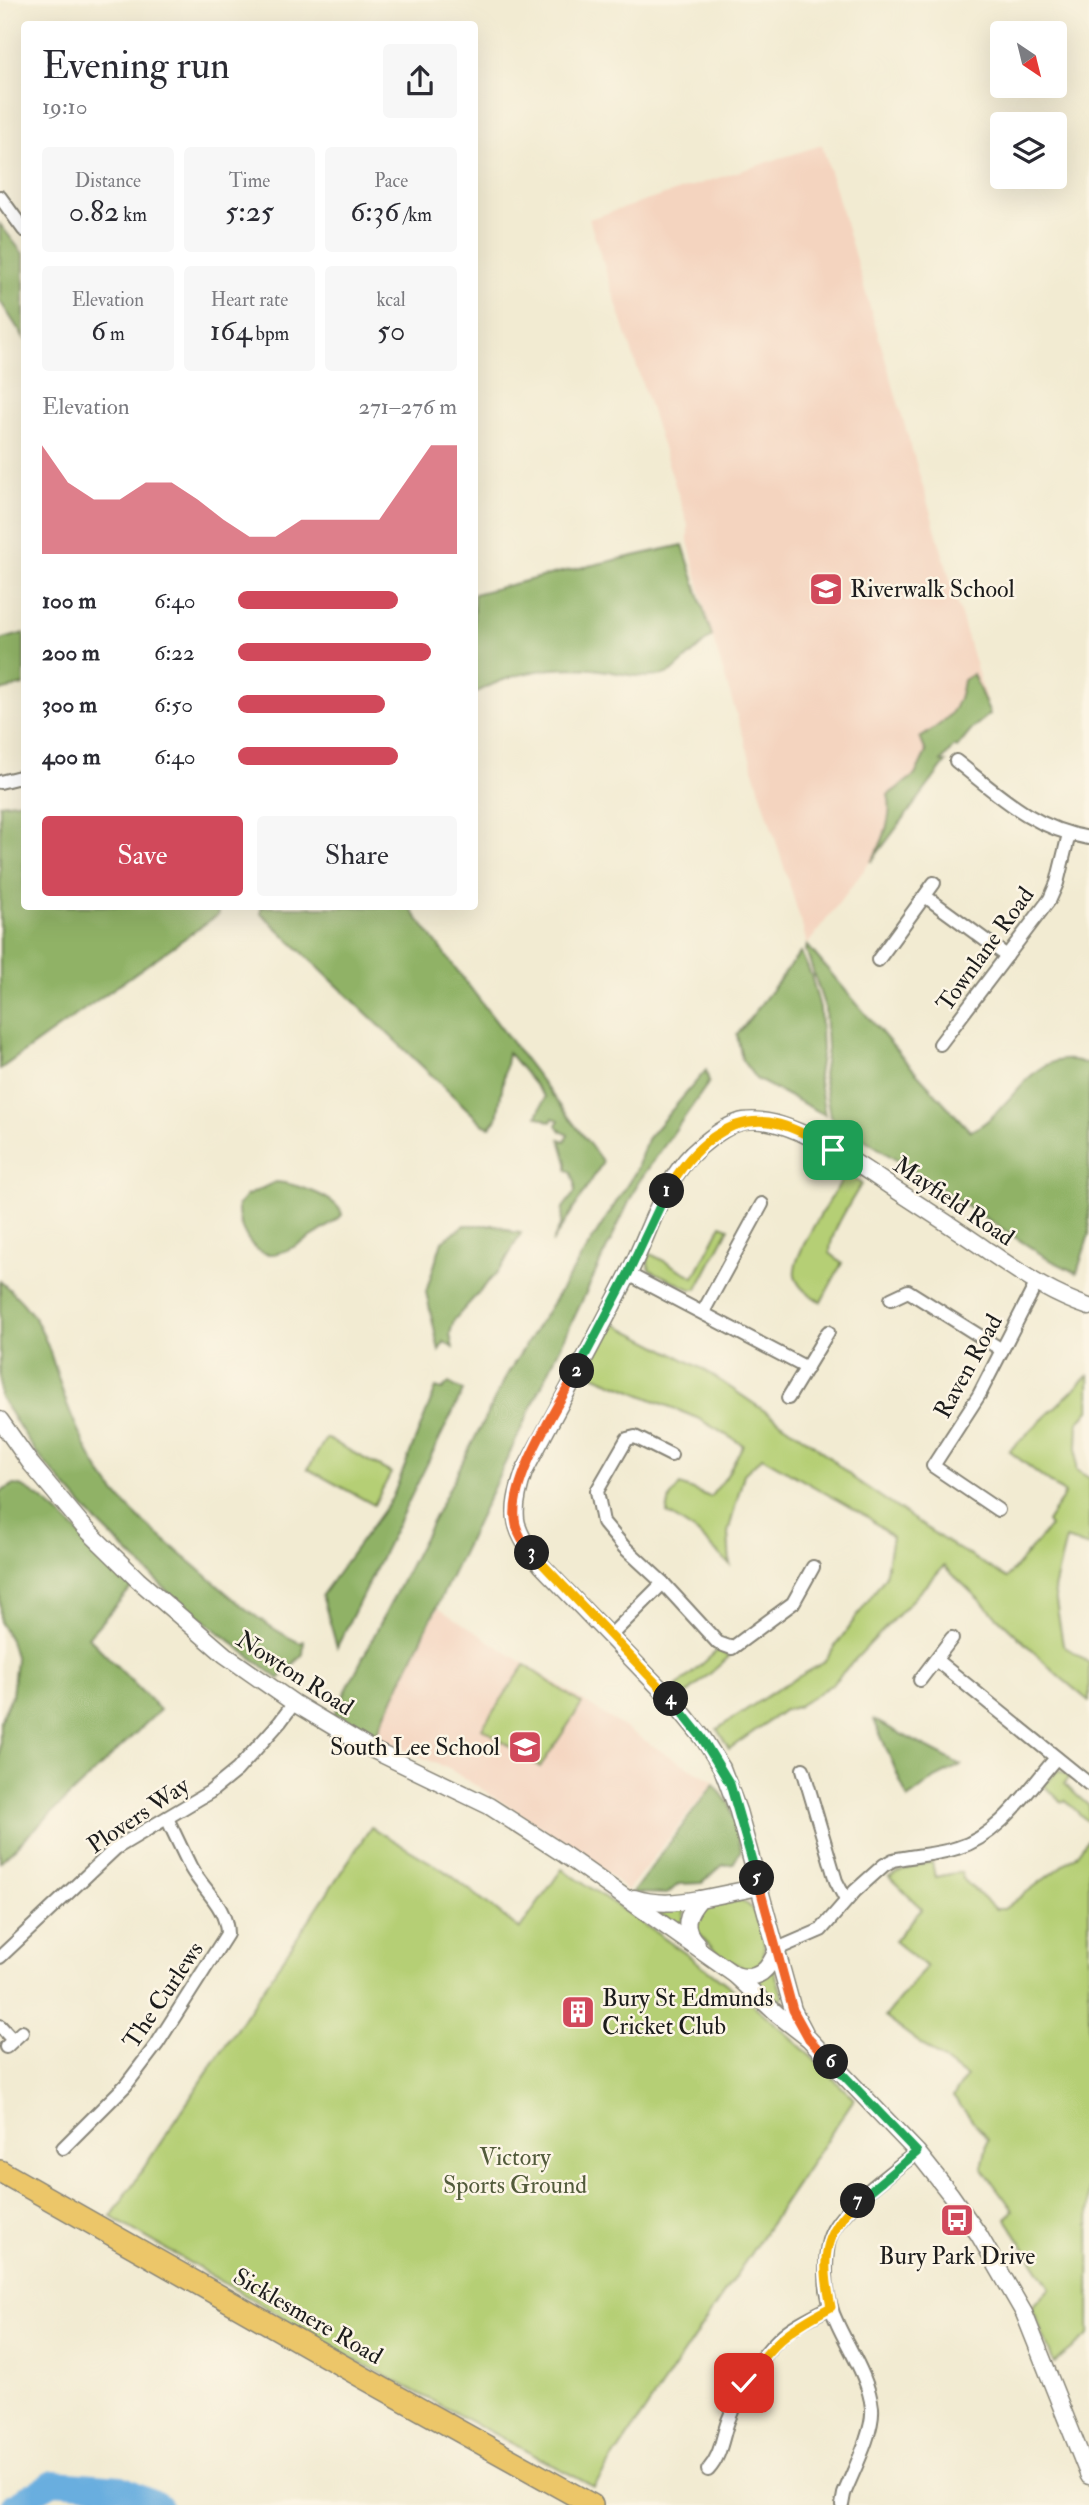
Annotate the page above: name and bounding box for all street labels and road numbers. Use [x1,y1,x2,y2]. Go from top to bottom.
street label: Townlane Road [930,881,1041,1018]
street label: Mayfield Road [887,1150,1020,1253]
street label: Raven Road [927,1309,1010,1424]
street label: Nowton Road [230,1624,360,1723]
street label: Plovers Way [81,1770,196,1861]
street label: The Curlews [116,1936,211,2055]
street label: Sicklesmere Road [227,2261,388,2372]

